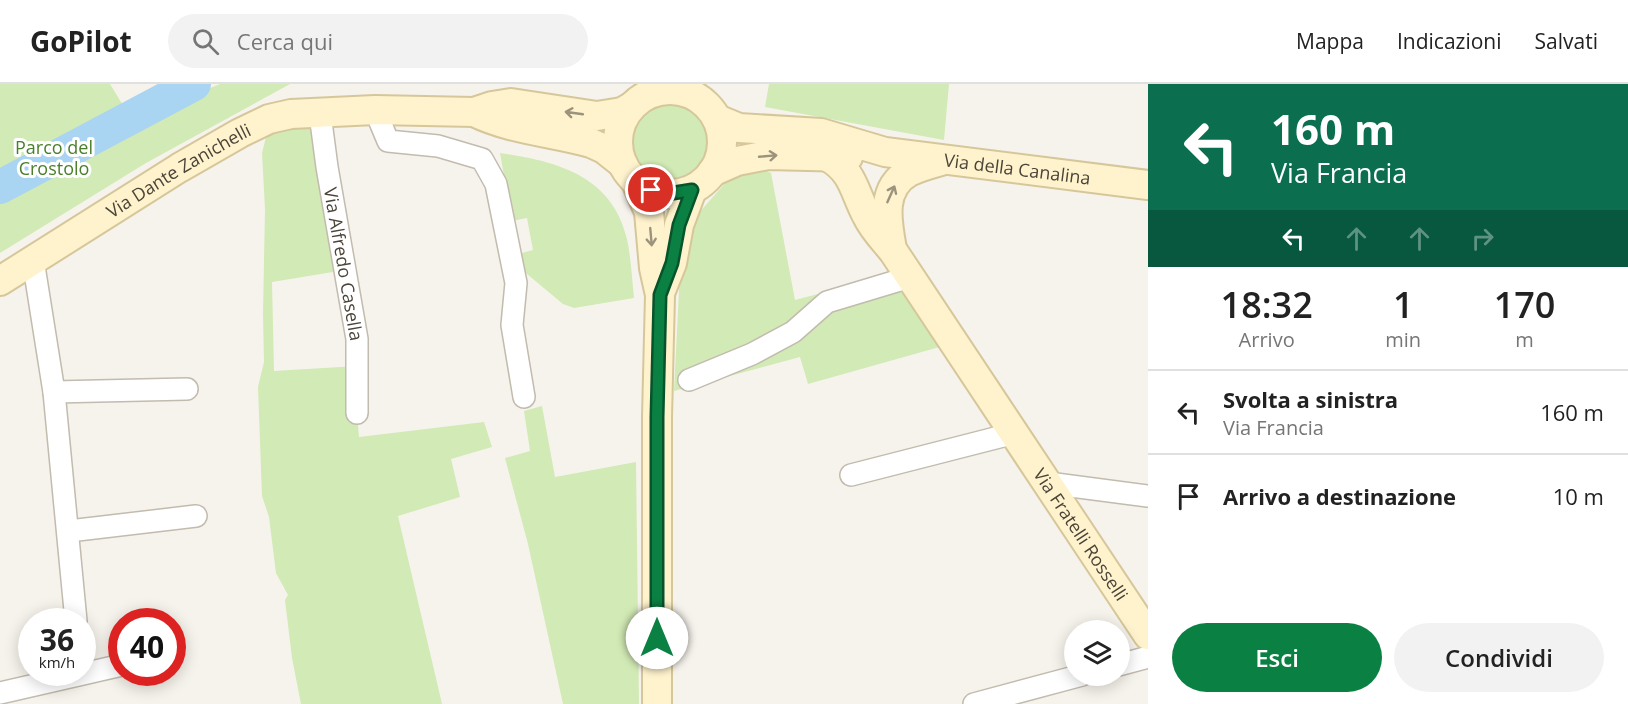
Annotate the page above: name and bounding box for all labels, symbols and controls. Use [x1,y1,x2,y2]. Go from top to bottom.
search box [168,14,588,68]
text: GoPilot [30,22,132,60]
icon: search [189,25,222,58]
text: Cerca qui [237,26,333,56]
text: Mappa [1296,27,1364,55]
text: Indicazioni [1397,27,1502,55]
text: Salvati [1535,27,1598,55]
text: 160 m [1271,100,1395,157]
one-way arrow [565,108,585,119]
icon: left [1172,108,1250,186]
street label: Via Dante Zanichelli [102,118,255,223]
park label: Parco del Crostolo [15,135,93,180]
street label: Via della Canalina [943,148,1092,190]
one-way arrow [758,151,778,162]
text: Via Francia [1271,154,1407,191]
pin [625,164,676,215]
icon: arrive [634,173,667,206]
street label: Via Alfredo Casella [319,186,369,343]
one-way arrow [886,186,898,204]
icon: left [1277,222,1310,255]
icon: ahead [1340,222,1373,255]
icon: ahead [1403,222,1436,255]
icon: right [1466,222,1499,255]
one-way arrow [646,227,657,247]
text: 18:32 [1221,280,1313,329]
text: 1 [1393,280,1414,329]
text: 170 [1494,280,1555,329]
text: Arrivo [1239,326,1295,353]
text: min [1385,326,1421,353]
text: m [1515,326,1534,353]
text: Svolta a sinistra [1223,384,1398,414]
icon: left [1172,396,1205,429]
text: 160 m [1540,397,1604,427]
text: Via Francia [1223,414,1324,441]
street label: Via Fratelli Rosselli [1028,463,1134,605]
icon: arrive [1172,480,1205,513]
text: Arrivo a destinazione [1223,481,1456,511]
text: 10 m [1553,481,1604,511]
position arrow [625,606,689,670]
speed limit sign: 40 [108,608,186,686]
text: 36 [40,619,74,660]
map controls [1064,620,1130,686]
button: layers [1064,620,1130,686]
button: Esci [1172,623,1382,692]
button: Condividi [1394,623,1604,692]
text: km/h [39,652,75,672]

